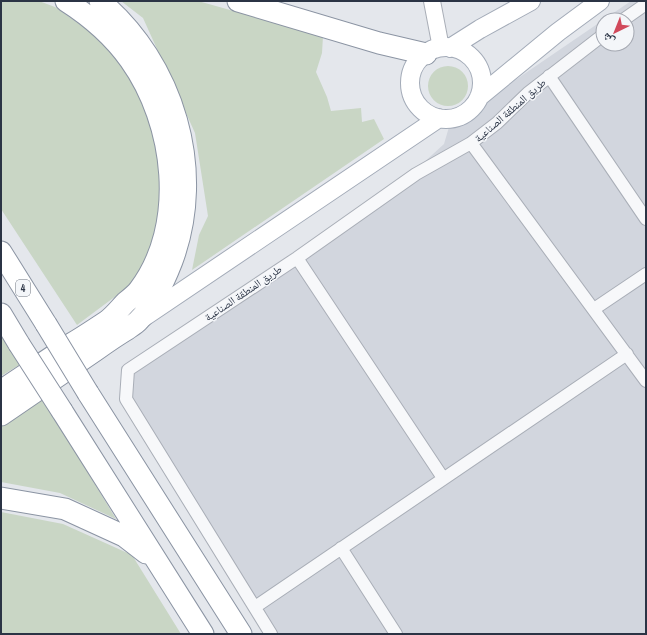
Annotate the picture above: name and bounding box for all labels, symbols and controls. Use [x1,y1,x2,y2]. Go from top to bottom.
north arrow [595,12,635,52]
text: ش [599,29,618,48]
street label: طريق المنطقة الصناعية [471,75,549,145]
street label: طريق المنطقة الصناعية [202,262,284,324]
road number: 4 [16,280,30,296]

